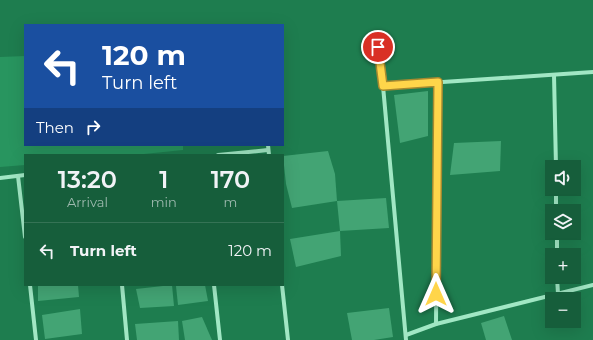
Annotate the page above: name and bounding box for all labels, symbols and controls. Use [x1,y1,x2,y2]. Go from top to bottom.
pin [361,30,395,64]
icon: arrive [367,36,389,58]
text: 120 m [102,38,186,72]
icon: left [36,40,88,92]
text: Turn left [102,72,177,94]
icon: right [82,116,104,138]
text: Then [36,118,74,137]
map controls [545,160,581,328]
button: sound [545,160,581,196]
text: 13:20 [58,165,117,194]
text: 1 [159,165,168,194]
text: 170 [211,165,250,194]
text: Arrival [67,194,108,210]
text: min [151,194,177,210]
text: m [224,194,237,210]
button: layers [545,204,581,240]
icon: left [36,240,58,262]
text: Turn left [70,241,137,260]
text: 120 m [228,241,272,260]
button: + [545,248,581,284]
position arrow [415,273,457,315]
button: − [545,292,581,328]

